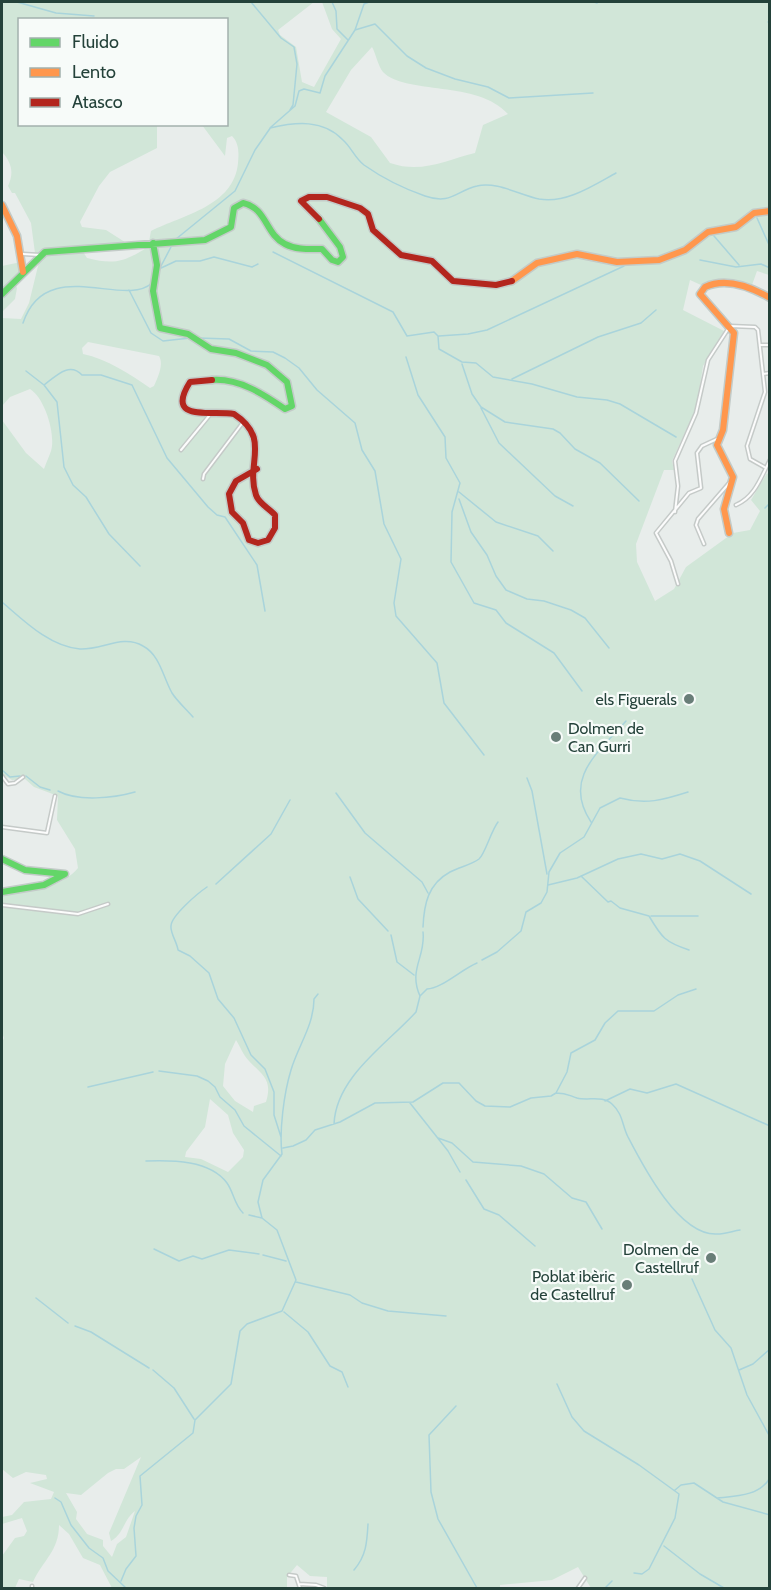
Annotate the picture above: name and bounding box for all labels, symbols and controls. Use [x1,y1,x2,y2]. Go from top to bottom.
legend [18,18,228,126]
text: Fluido [72,31,119,53]
text: Lento [72,61,116,83]
text: Atasco [72,91,123,113]
place label: els Figuerals [596,690,677,709]
marker: els Figuerals [682,692,696,706]
place label: Dolmen de Can Gurri [568,719,644,756]
marker: Dolmen de Can Gurri [549,730,563,744]
place label: Dolmen de Castellruf [623,1240,700,1277]
marker: Dolmen de Castellruf [704,1251,718,1265]
place label: Poblat ibèric de Castellruf [530,1267,616,1304]
marker: Poblat ibèric de Castellruf [620,1278,634,1292]

